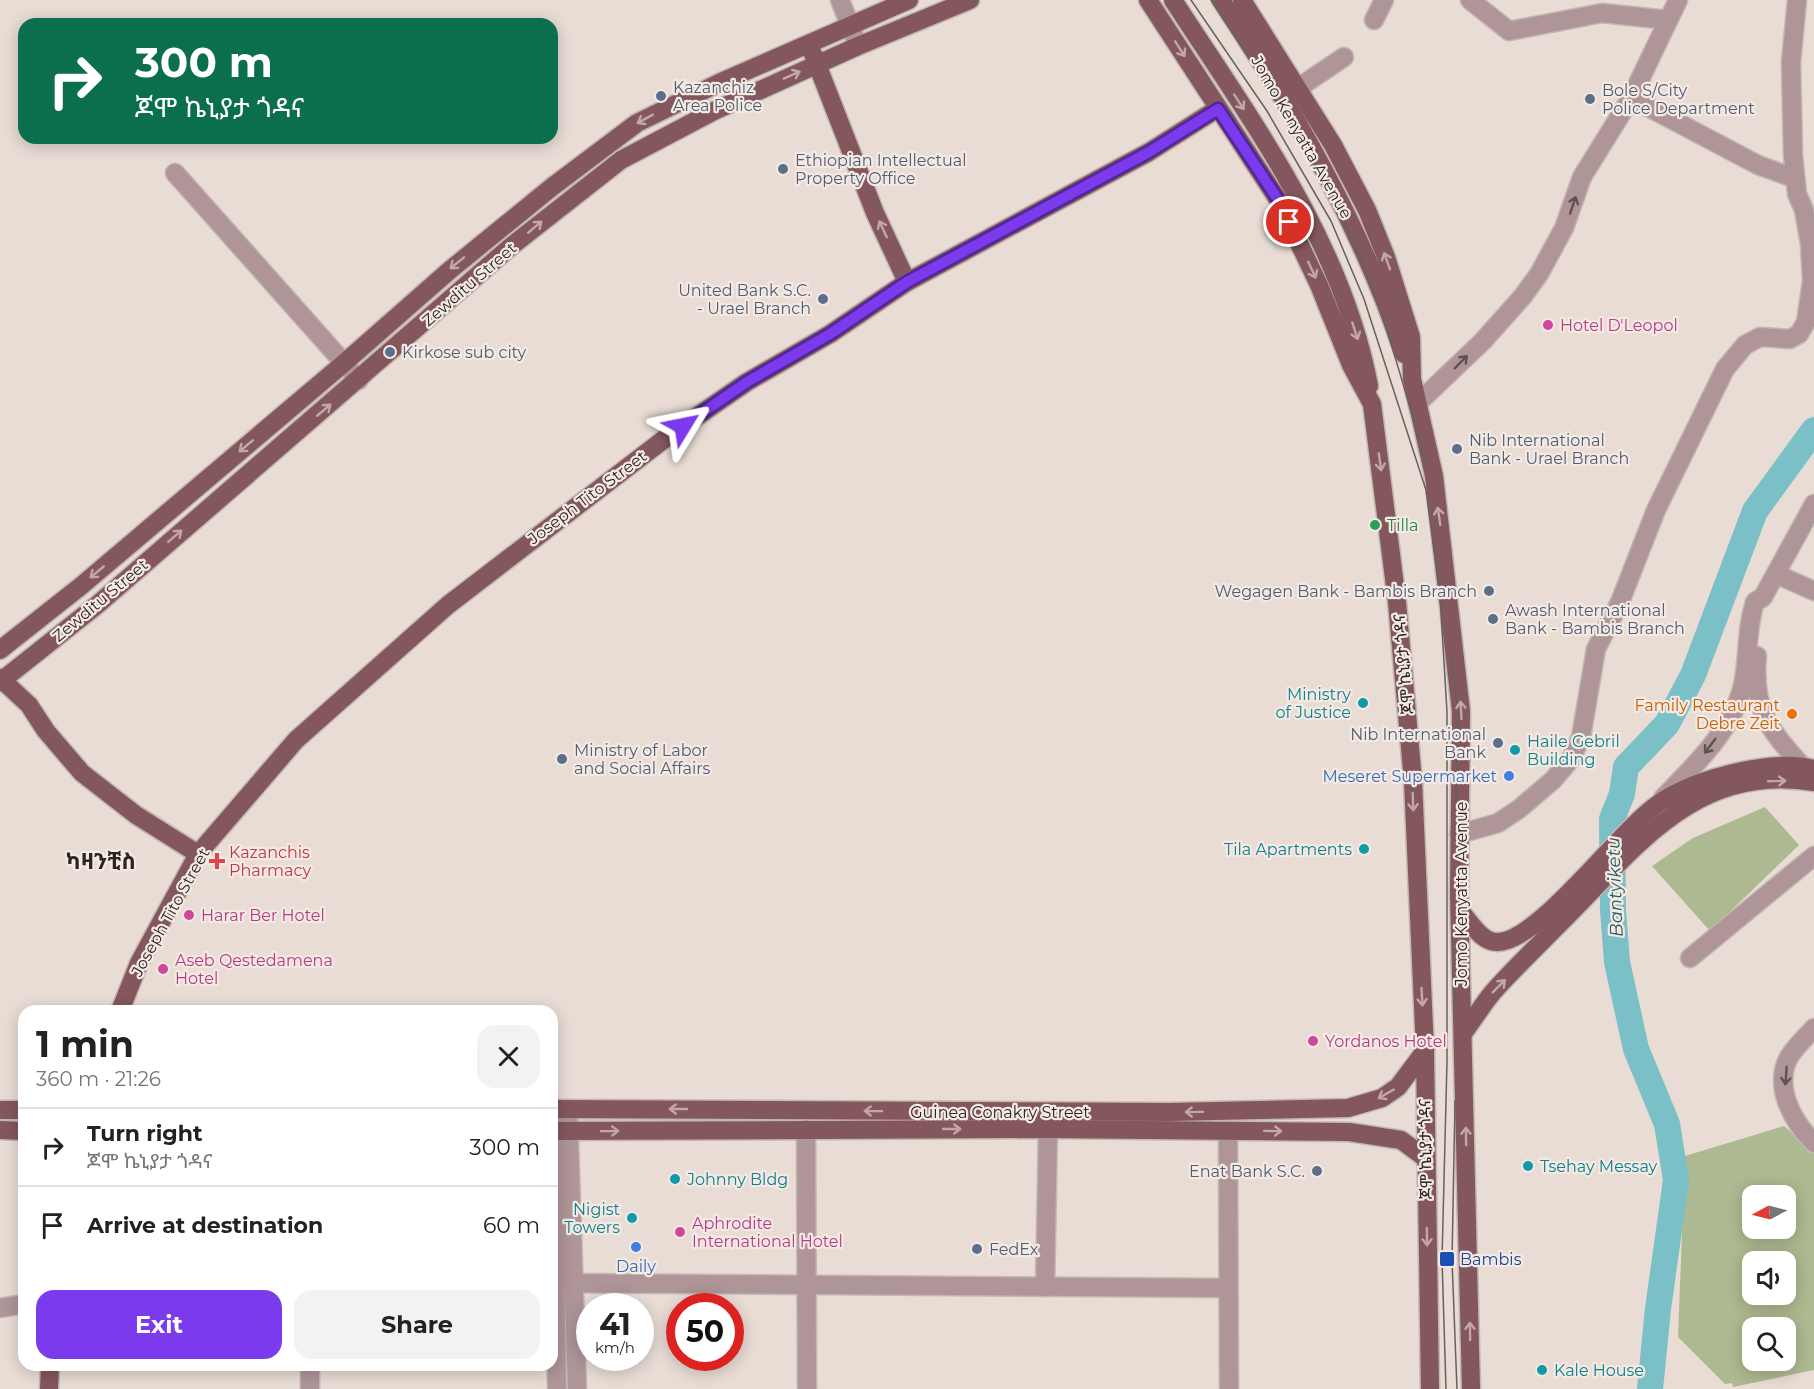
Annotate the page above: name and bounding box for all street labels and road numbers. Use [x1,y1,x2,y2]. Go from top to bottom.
street label: Jomo Kenyatta Avenue [1247,52,1356,222]
street label: Zewditu Street [418,238,521,330]
street label: Joseph Tito Street [523,446,651,549]
street label: Zewditu Street [49,555,152,646]
street label: ጆሞ ኬኒያታ ጎዳና [1390,613,1417,715]
street label: Jomo Kenyatta Avenue [1452,802,1471,987]
street label: Joseph Tito Street [127,844,214,980]
street label: ጆሞ ኬኒያታ ጎዳና [1415,1099,1436,1199]
street label: Guinea Conakry Street [910,1103,1090,1122]

